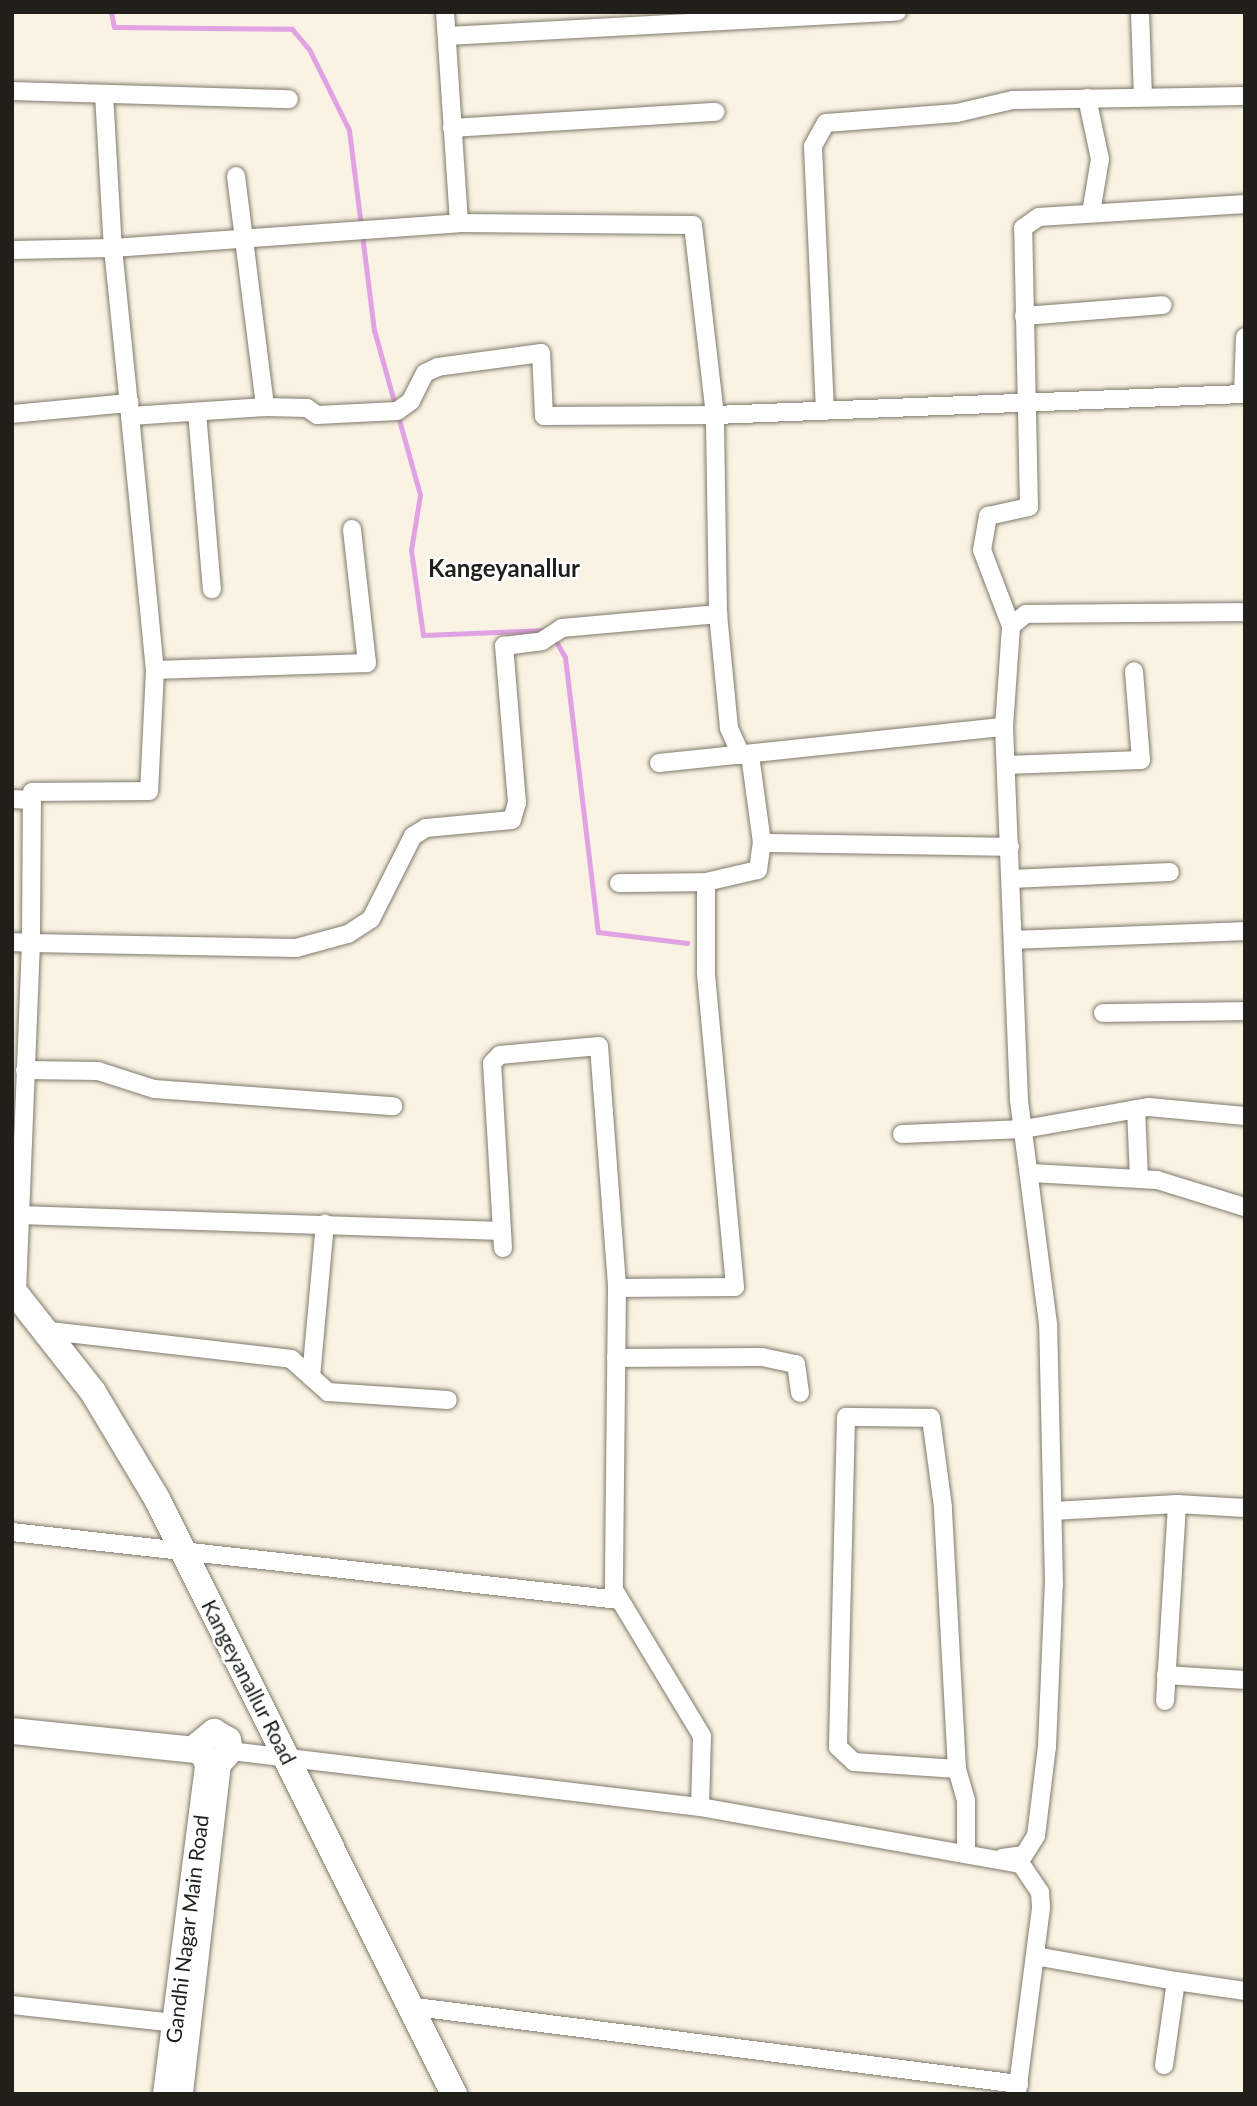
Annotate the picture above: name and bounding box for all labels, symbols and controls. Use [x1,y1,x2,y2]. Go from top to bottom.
district label: Kangeyanallur [428,554,580,582]
street label: Kangeyanallur Road [196,1595,302,1769]
street label: Gandhi Nagar Main Road [160,1813,214,2045]

